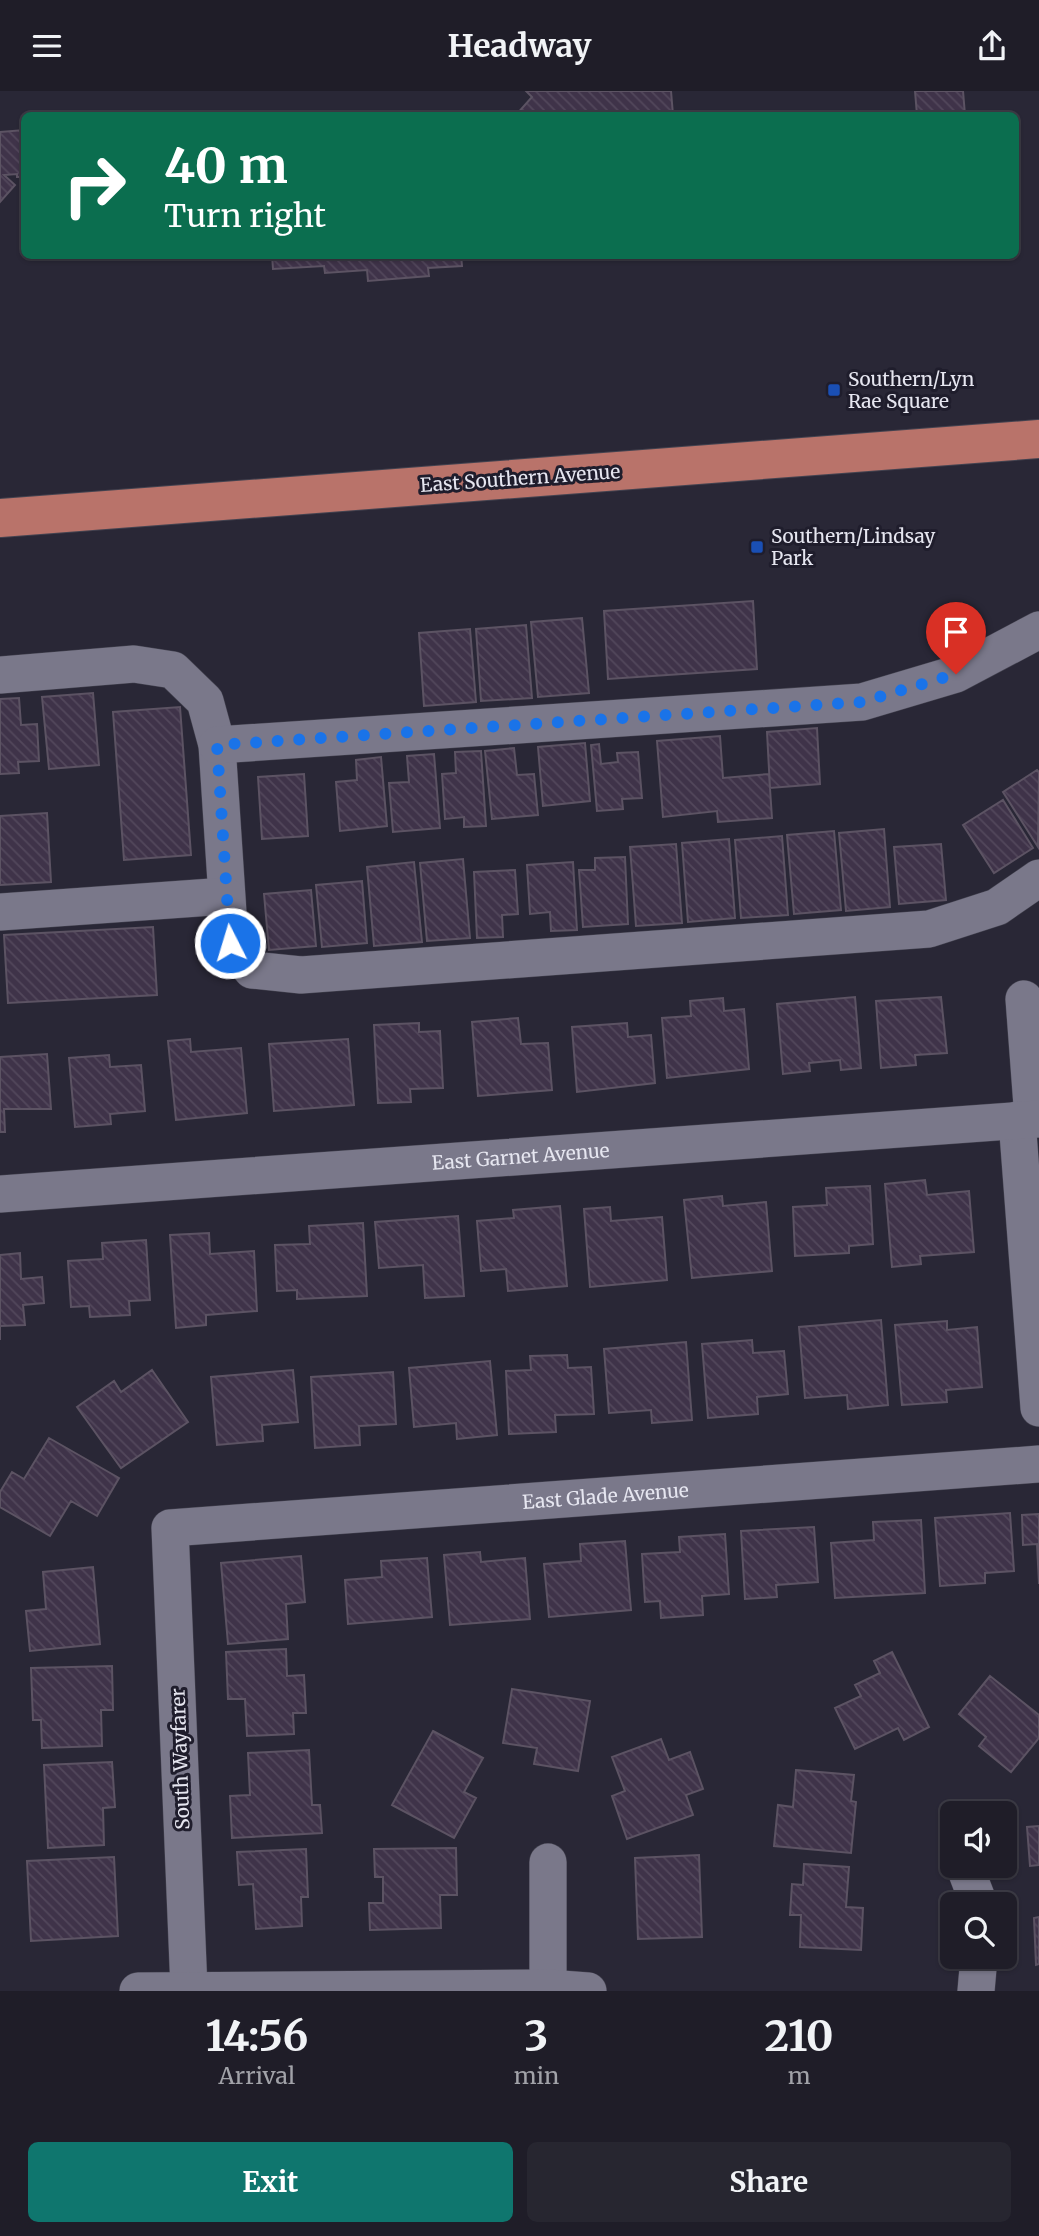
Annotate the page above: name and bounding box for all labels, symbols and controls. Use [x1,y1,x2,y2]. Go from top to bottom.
text: Headway [447,26,592,66]
icon: menu [28,27,66,65]
icon: share [973,27,1011,65]
text: 40 m [164,135,288,196]
icon: right [49,140,140,231]
text: Turn right [164,196,326,236]
place label: Southern/Lyn Rae Square [848,367,975,413]
marker: Southern/Lyn Rae Square [826,382,842,398]
street label: East Southern Avenue [419,459,621,497]
place label: Southern/Lindsay Park [771,524,935,570]
marker: Southern/Lindsay Park [749,539,765,555]
pin [926,602,986,674]
icon: arrive [937,613,975,651]
position arrow [193,906,267,980]
street label: East Garnet Avenue [431,1138,610,1175]
street label: East Glade Avenue [521,1478,690,1514]
street label: South Wayfarer [166,1687,194,1830]
map controls [940,1801,1017,1969]
button: sound [940,1801,1017,1878]
button: search [940,1892,1017,1969]
text: 14:56 [205,2010,308,2062]
text: 3 [524,2010,548,2062]
text: 210 [765,2010,834,2062]
text: Arrival [218,2061,295,2090]
text: min [514,2061,559,2090]
text: m [788,2061,810,2090]
button: Exit [28,2142,513,2222]
button: Share [527,2142,1011,2222]

